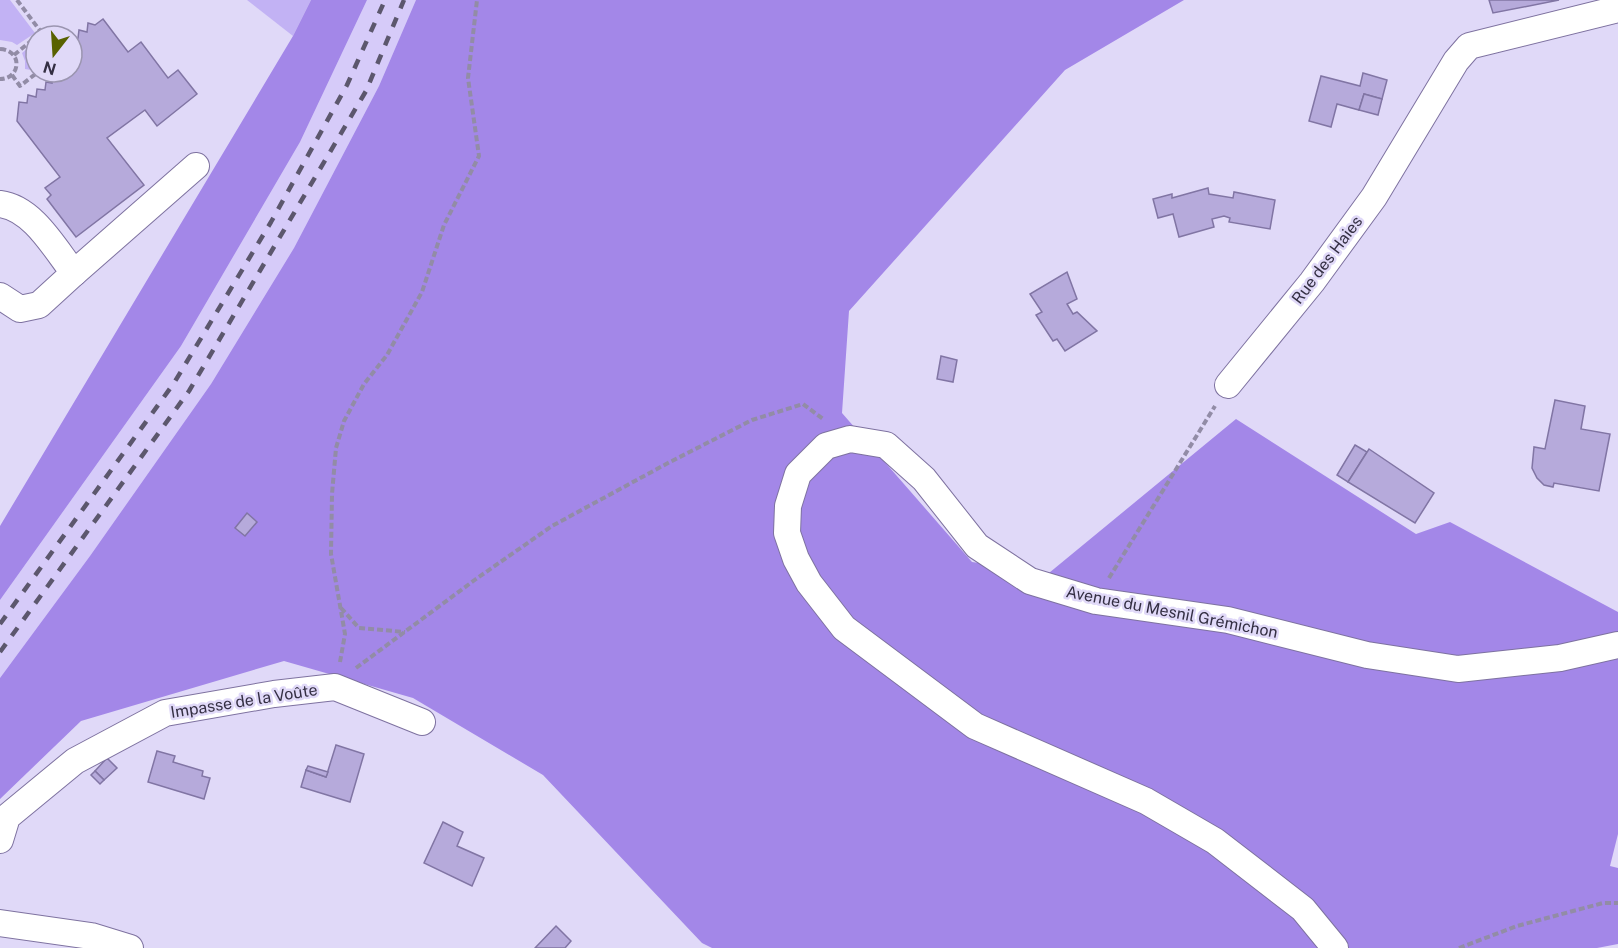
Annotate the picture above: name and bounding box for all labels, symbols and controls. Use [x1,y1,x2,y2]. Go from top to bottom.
north arrow [24,24,84,84]
text: N [41,57,59,79]
street label: Rue des Haies [1288,212,1366,308]
street label: Avenue du Mesnil Grémichon [1065,582,1279,642]
street label: Impasse de la Voûte [169,680,319,722]

